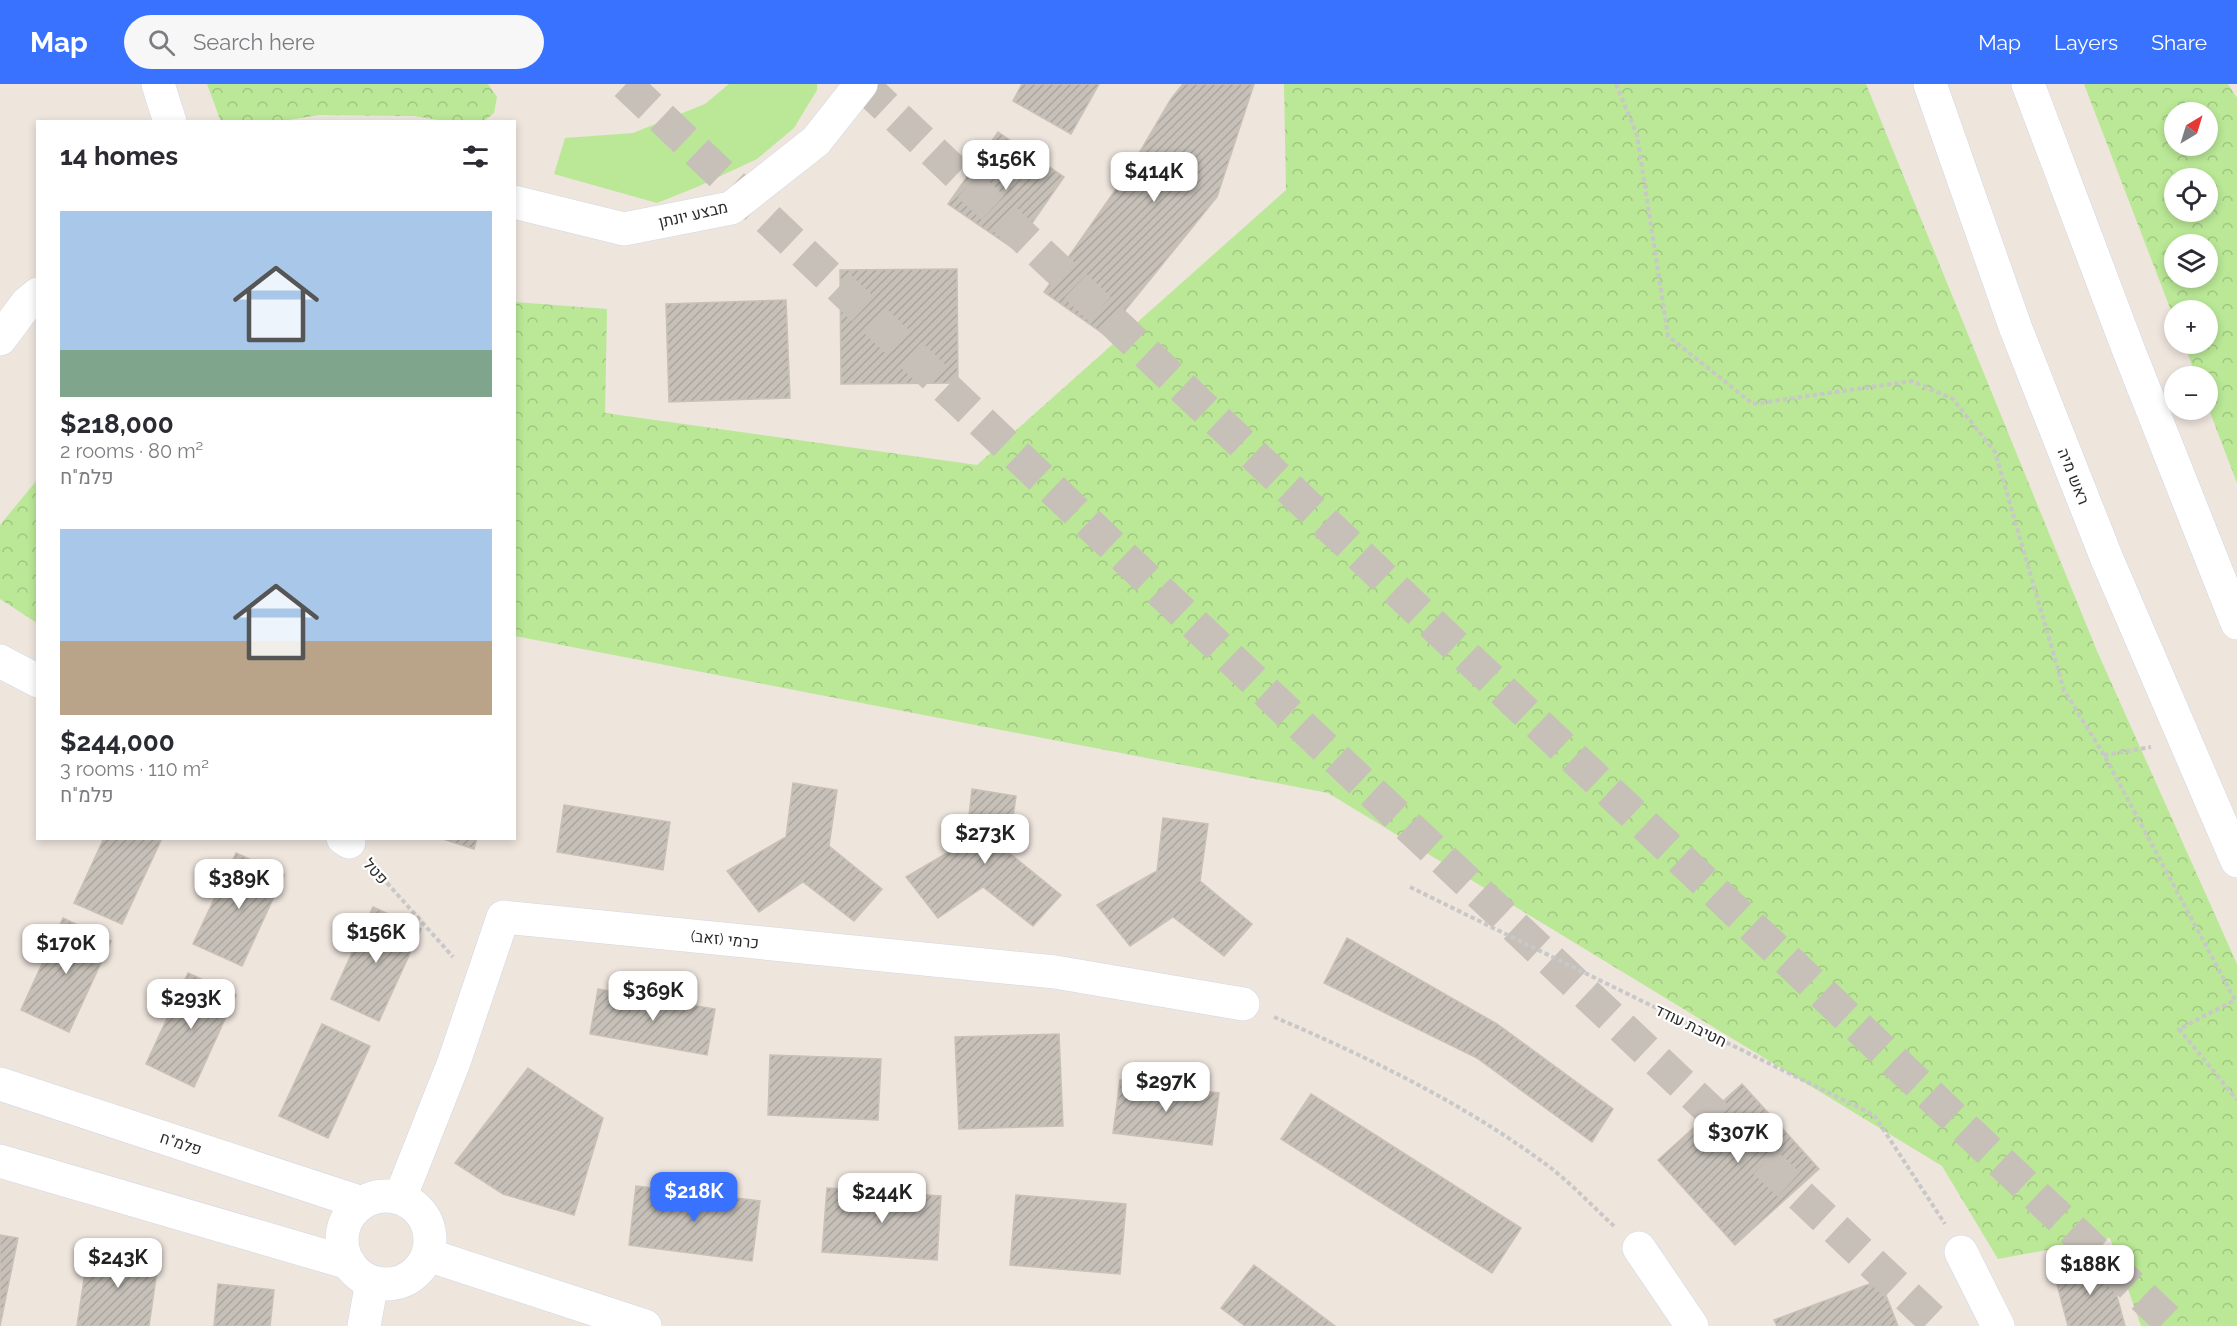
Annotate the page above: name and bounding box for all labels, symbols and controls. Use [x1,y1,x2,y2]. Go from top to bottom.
search box [124,15,544,69]
text: Map [30,26,88,59]
icon: search [145,26,178,59]
text: Search here [193,29,315,55]
text: Map [1978,30,2021,55]
text: Layers [2054,30,2118,55]
text: Share [2151,30,2207,55]
north arrow [2164,102,2218,156]
map controls [2164,102,2218,420]
icon: filters [459,140,492,173]
pin: $156K [964,140,1048,191]
text: 14 homes [60,141,178,171]
text: $156K [976,147,1036,171]
pin: $414K [1112,152,1196,203]
text: $414K [1125,159,1183,183]
button: locate [2164,168,2218,222]
street label: מבצע יונתן [657,197,730,232]
button: layers [2164,234,2218,288]
icon: home [222,250,330,358]
button: + [2164,300,2218,354]
button: − [2164,366,2218,420]
text: $218,000 [60,409,174,439]
text: 2 rooms · 80 m² [60,439,203,463]
street label: ראש מיה [2054,445,2093,507]
text: פלמ"ח [60,465,113,489]
icon: home [222,568,330,676]
text: $244,000 [60,727,175,757]
text: 3 rooms · 110 m² [60,757,209,781]
text: פלמ"ח [60,783,113,807]
pin: $273K [943,814,1027,865]
text: $273K [955,821,1015,845]
street label: פטל [359,855,392,888]
pin: $389K [197,859,281,910]
text: $389K [209,866,269,890]
pin: $156K [334,913,418,964]
text: $156K [346,920,406,944]
pin: $170K [24,924,108,975]
street label: כרמי (זאב) [690,926,760,953]
text: $170K [36,931,96,955]
pin: $369K [611,971,695,1022]
text: $369K [622,978,684,1002]
pin: $293K [149,979,233,1030]
text: $293K [161,986,221,1010]
street label: חטיבת עודד [1652,1000,1730,1051]
pin: $297K [1124,1062,1208,1113]
text: $297K [1136,1069,1196,1093]
pin: $307K [1696,1113,1780,1164]
text: $307K [1708,1120,1768,1144]
street label: פלמ"ח [158,1128,204,1159]
pin: $218K [652,1172,736,1223]
pin: $244K [840,1173,924,1224]
text: $218K [664,1179,724,1203]
text: $244K [852,1180,912,1204]
pin: $243K [76,1238,160,1289]
text: $243K [88,1245,148,1269]
pin: $188K [2048,1245,2132,1296]
text: $188K [2060,1252,2120,1276]

